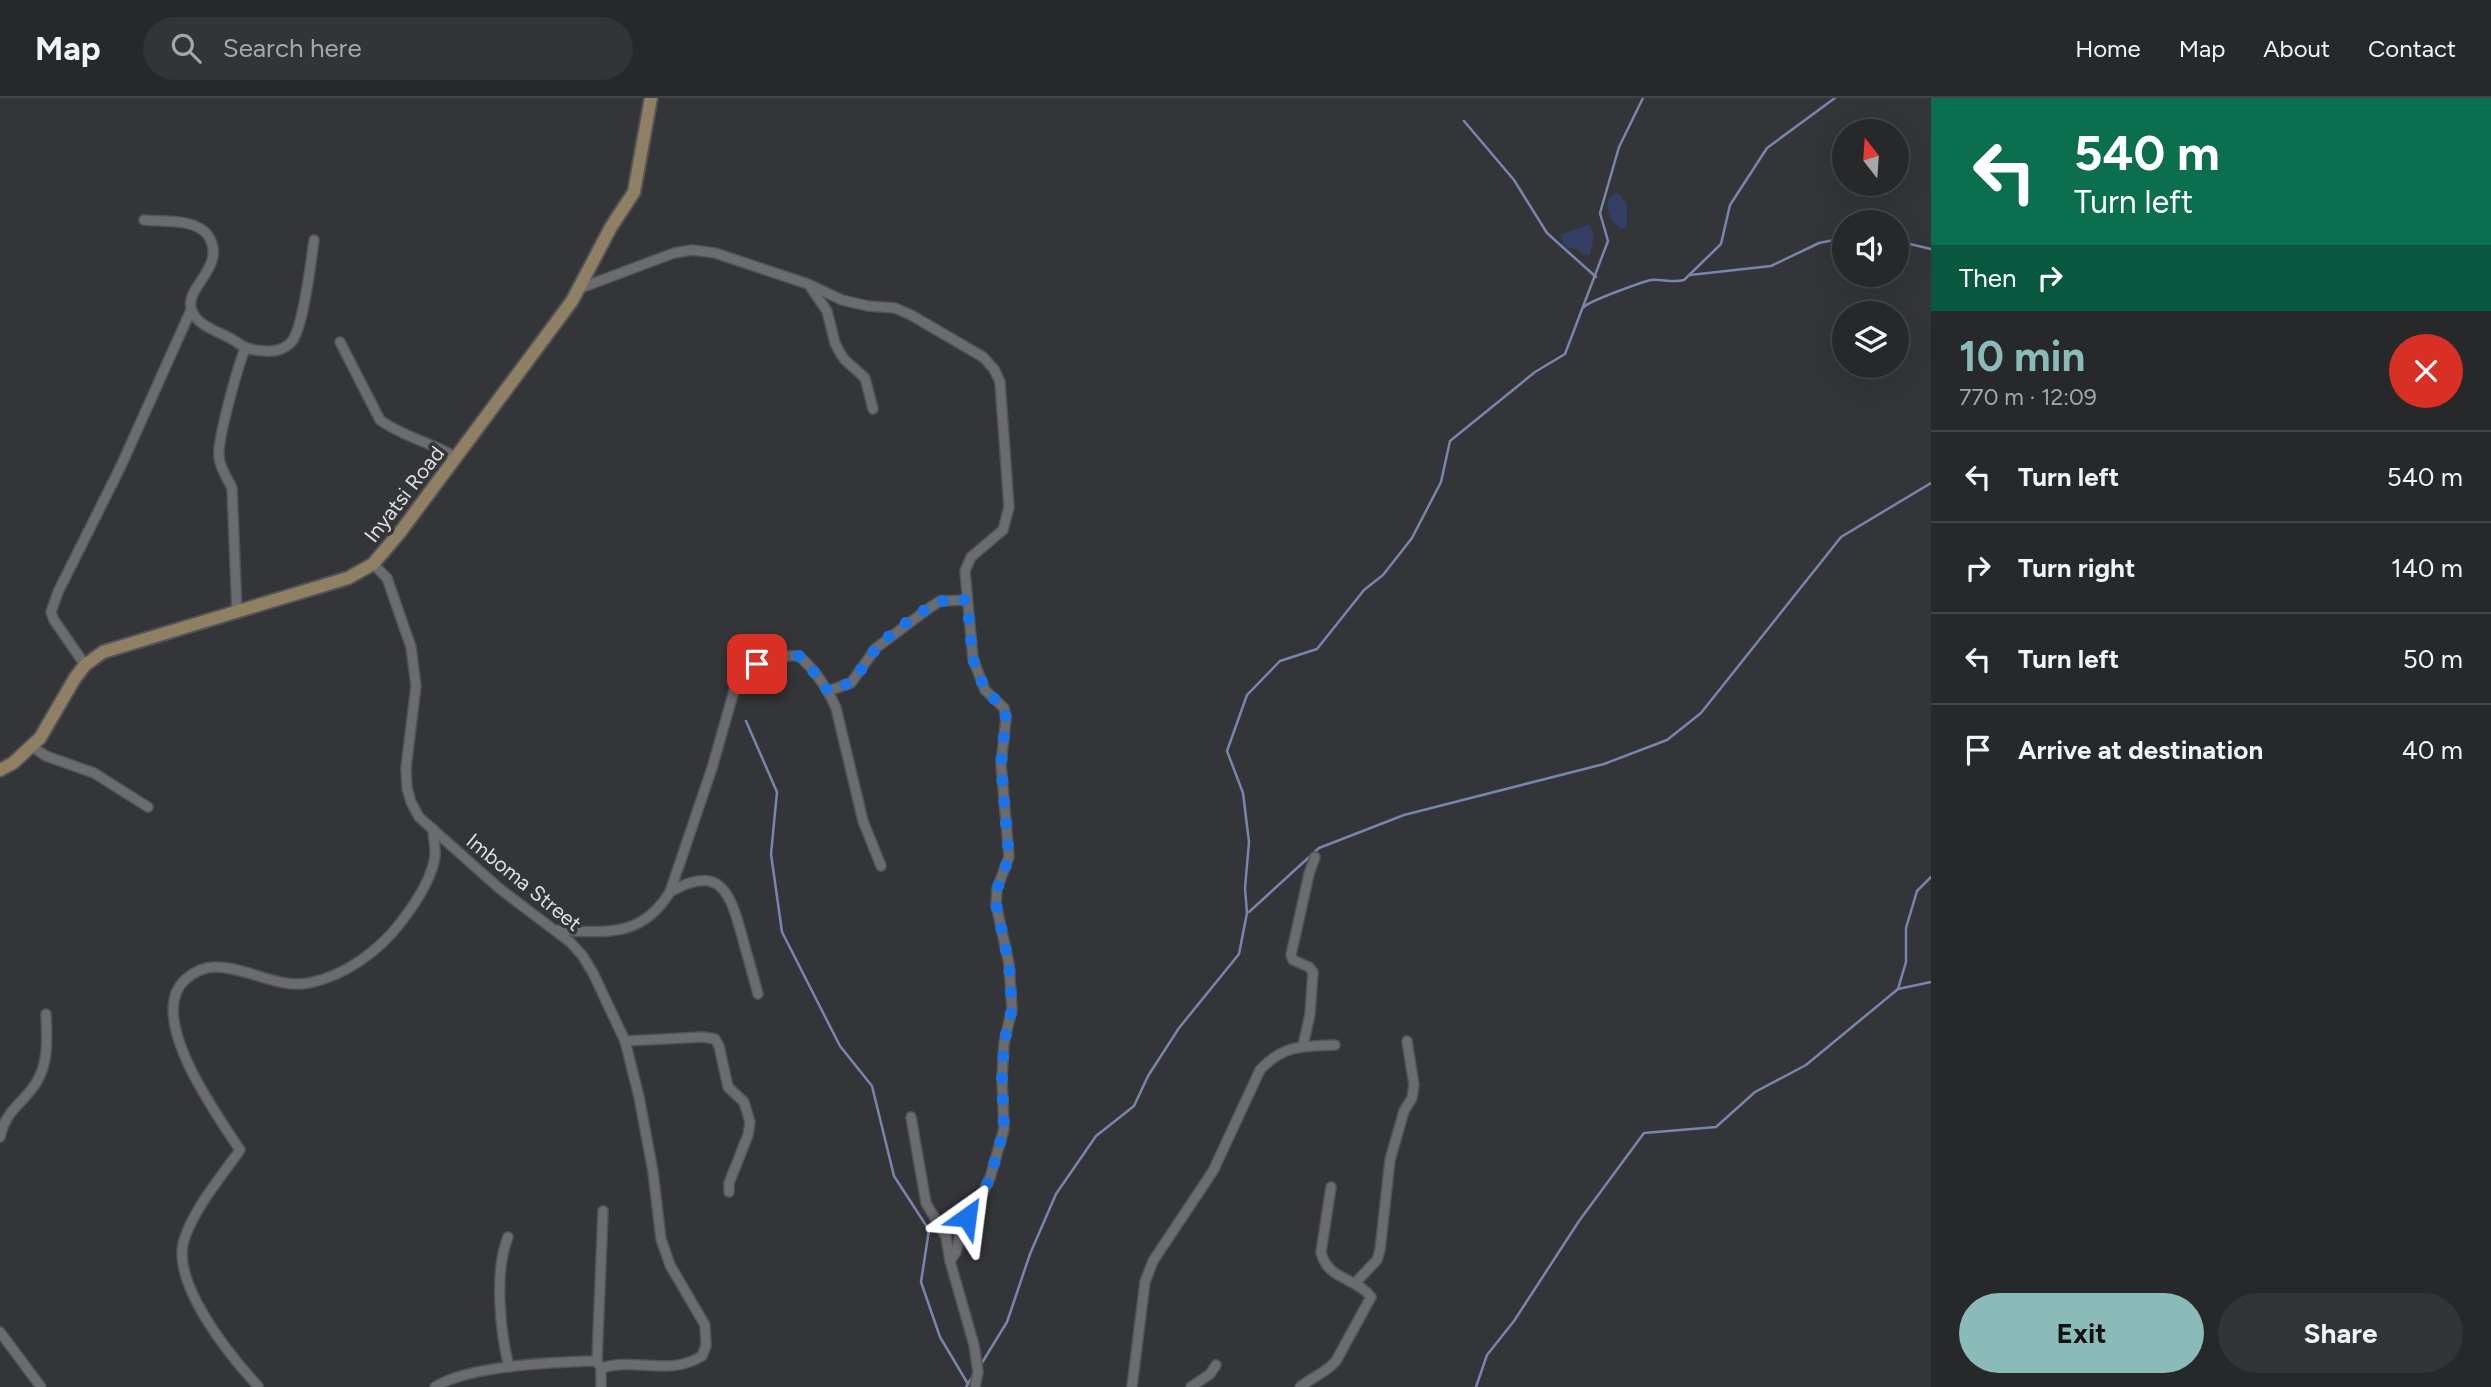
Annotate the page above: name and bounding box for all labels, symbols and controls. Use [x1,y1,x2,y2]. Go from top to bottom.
search box [143,17,633,80]
text: Map [35,29,101,68]
icon: search [167,29,205,67]
text: Search here [223,32,362,64]
text: Home [2075,34,2141,63]
text: Map [2179,34,2225,63]
text: About [2263,34,2330,63]
text: Contact [2368,34,2456,63]
north arrow [1832,119,1909,196]
map controls [1832,119,1909,378]
text: 540 m [2074,123,2220,182]
icon: left [1959,126,2050,217]
text: Turn left [2074,183,2193,221]
button: sound [1832,210,1909,287]
icon: right [2031,259,2069,297]
text: Then [1959,262,2017,294]
button: layers [1832,301,1909,378]
text: 10 min [1959,331,2085,382]
button: close [2389,334,2463,408]
text: 770 m · 12:09 [1959,383,2097,411]
street label: Inyatsi Road [359,441,449,547]
icon: left [1959,458,1997,496]
text: Turn left [2018,461,2119,493]
text: 540 m [2387,461,2463,493]
icon: right [1959,549,1997,587]
text: Turn right [2018,552,2135,584]
text: 140 m [2391,552,2463,584]
pin [727,634,787,694]
icon: left [1959,640,1997,678]
text: Turn left [2018,643,2119,675]
text: 50 m [2403,643,2463,675]
icon: arrive [738,645,776,683]
icon: arrive [1959,731,1997,769]
text: Arrive at destination [2018,734,2263,766]
text: 40 m [2402,734,2463,766]
street label: Imboma Street [461,828,587,936]
position arrow [930,1180,1004,1254]
button: Exit [1959,1293,2204,1373]
button: Share [2218,1293,2463,1373]

